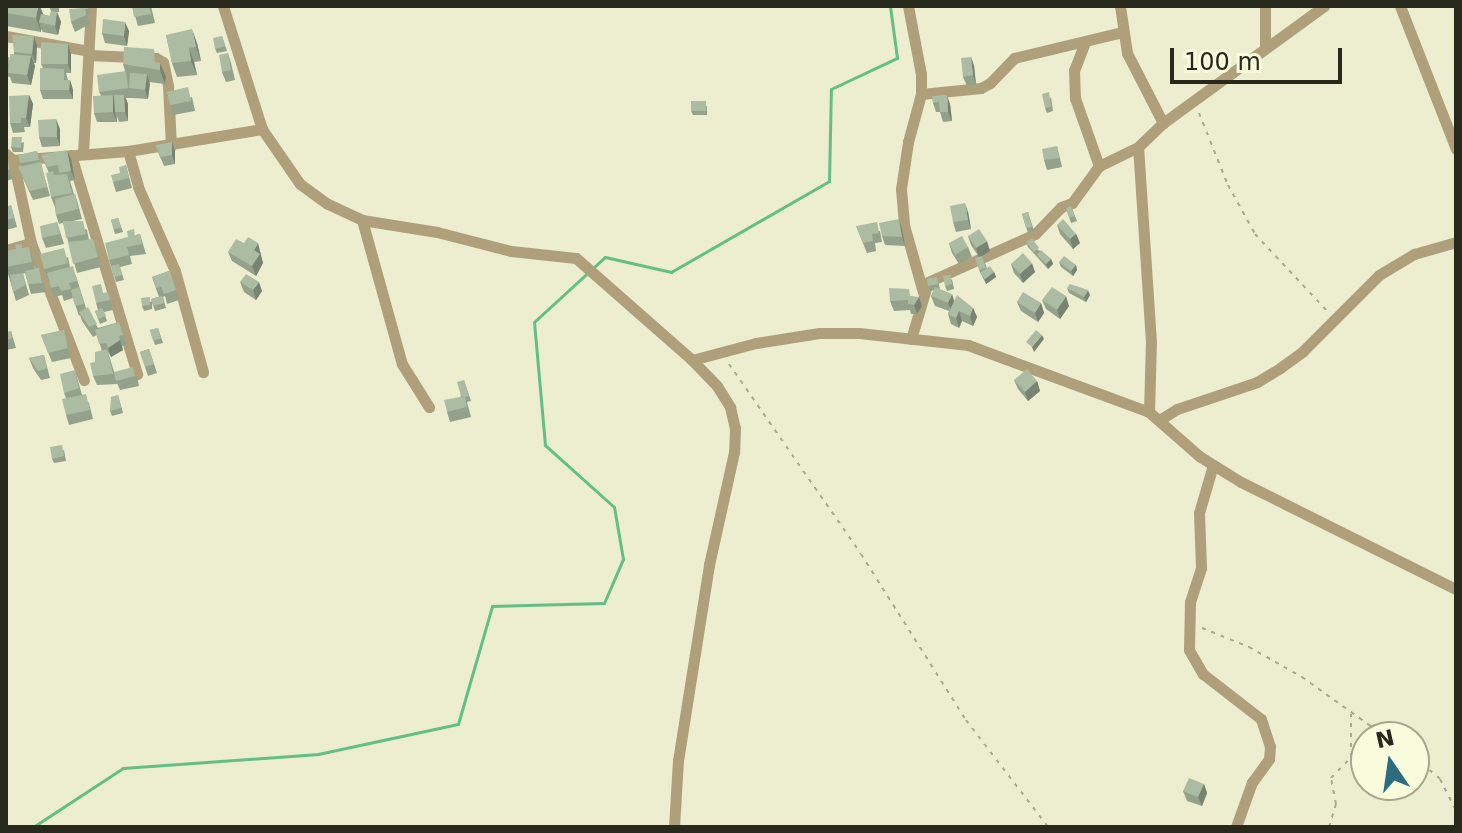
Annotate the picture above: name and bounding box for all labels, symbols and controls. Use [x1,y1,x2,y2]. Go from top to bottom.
scale bar [1174,32,1346,82]
text: 100 m [1184,48,1261,76]
north arrow [1350,721,1430,801]
text: N [1373,725,1397,753]

